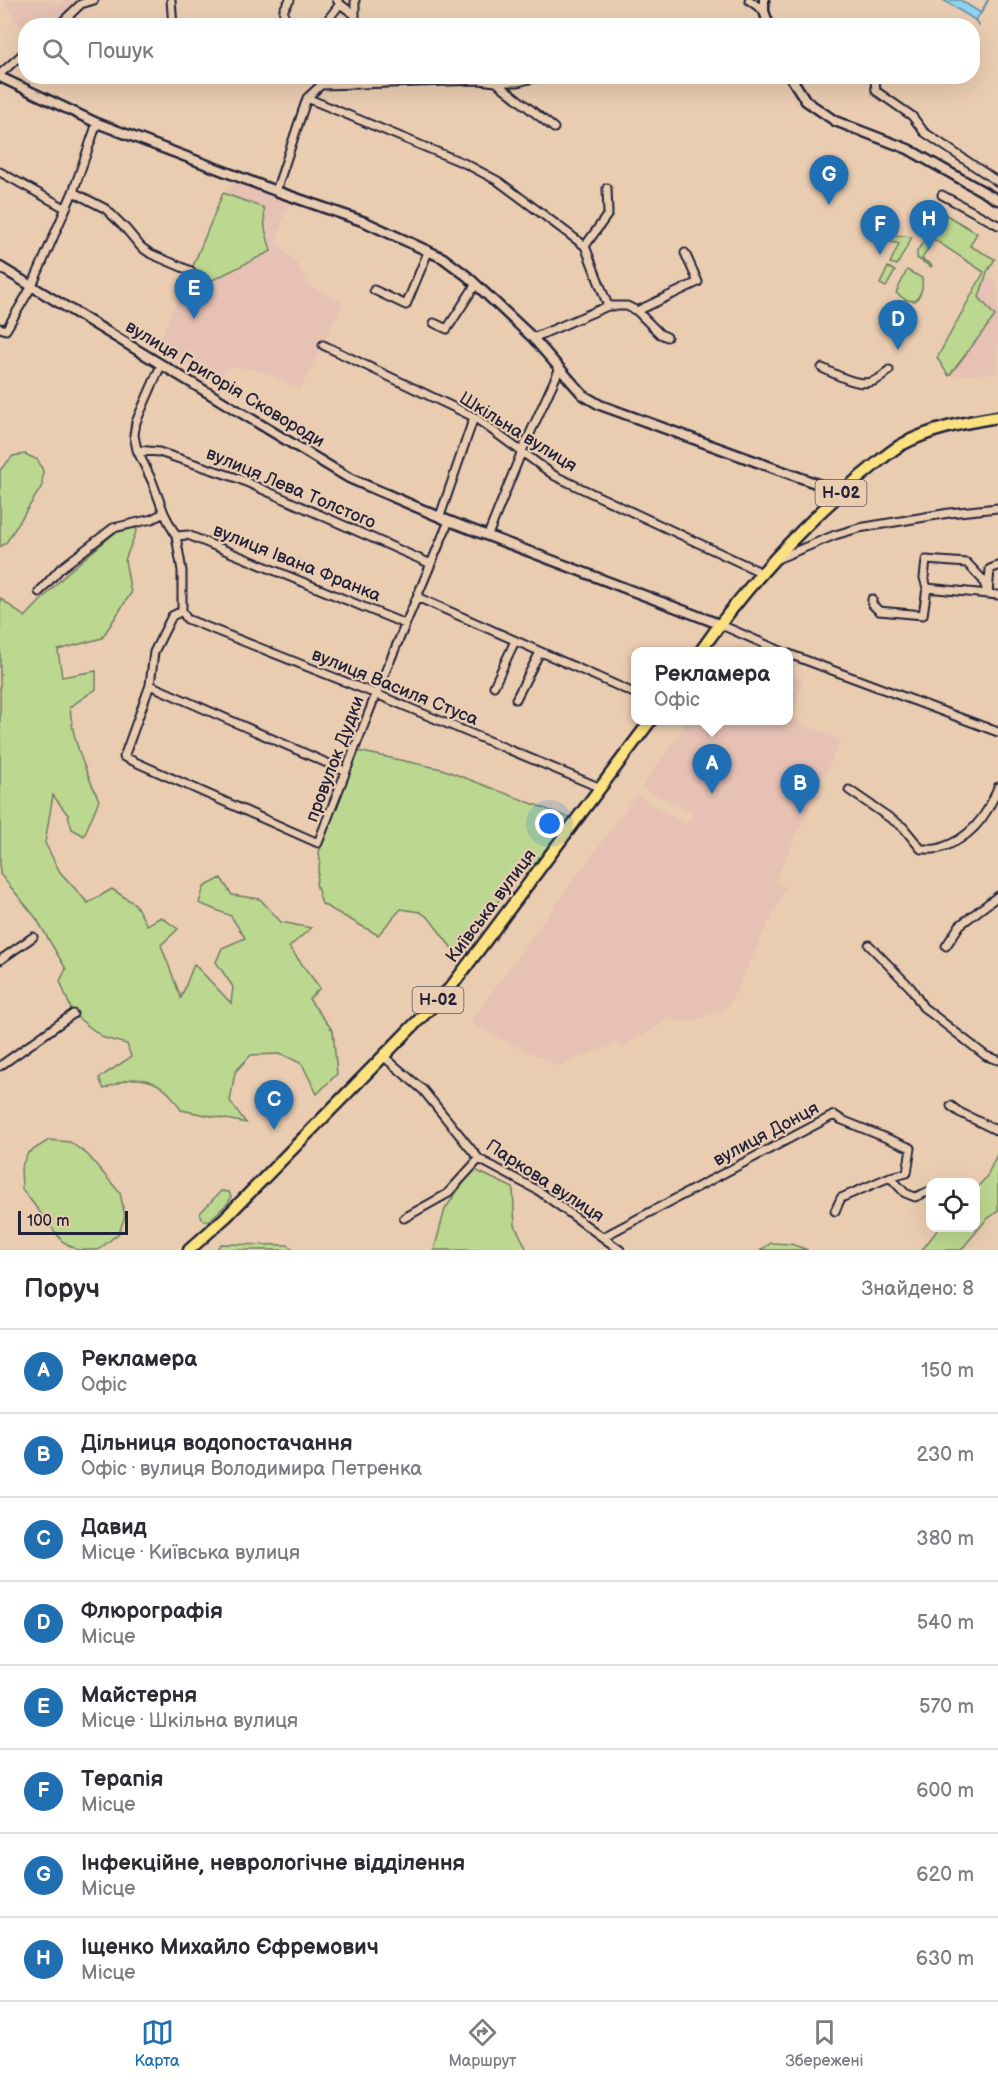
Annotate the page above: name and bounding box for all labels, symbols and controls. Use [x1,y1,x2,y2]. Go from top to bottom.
search box [18,18,980,84]
icon: search [39,35,72,68]
text: Пошук [87,38,154,65]
pin: G [810,156,848,205]
pin: H [910,200,948,250]
pin: F [860,206,900,255]
pin: E [174,270,214,319]
pin: D [878,300,918,350]
street label: вулиця Григорія Сковороди [122,316,328,452]
street label: Шкільна вулиця [455,387,581,477]
street label: вулиця Лева Толстого [203,443,379,533]
road number: Н-02 [816,480,866,506]
street label: вулиця Івана Франка [210,520,384,606]
street label: вулиця Василя Стуса [309,644,482,730]
popup [631,647,793,725]
text: Рекламера [654,661,770,688]
text: Офіс [654,688,700,712]
street label: провулок Дудки [301,693,369,825]
pin: A [692,744,732,794]
pin: B [780,764,820,814]
your location [535,809,564,838]
street label: Київська вулиця [442,845,540,967]
road number: Н-02 [412,987,464,1013]
pin: C [254,1080,294,1130]
street label: вулиця Донця [710,1097,822,1171]
street label: Паркова вулиця [482,1135,608,1227]
map controls [926,1178,980,1232]
button: locate [926,1178,980,1232]
scale bar [18,1208,128,1236]
text: 100 m [27,1212,70,1231]
text: Поруч [24,1274,100,1305]
text: Знайдено: 8 [862,1277,974,1301]
text: Рекламера [81,1346,197,1373]
text: A [37,1359,50,1383]
text: 150 m [921,1359,974,1383]
text: Офіс [81,1373,127,1397]
text: Дільниця водопостачання [81,1430,353,1457]
text: B [36,1443,51,1467]
text: 230 m [917,1443,974,1467]
text: Офіс · вулиця Володимира Петренка [81,1457,422,1481]
text: Давид [81,1514,147,1541]
text: C [36,1527,51,1551]
text: 380 m [916,1527,974,1551]
text: Місце · Київська вулиця [81,1541,300,1565]
text: Флюрографія [81,1598,223,1625]
text: D [37,1611,50,1635]
text: 540 m [917,1611,974,1635]
text: Місце [81,1625,135,1649]
text: Майстерня [81,1682,197,1709]
text: E [37,1695,50,1719]
text: 570 m [919,1695,974,1719]
text: Місце · Шкільна вулиця [81,1709,298,1733]
text: Терапія [81,1766,163,1793]
text: F [37,1779,50,1803]
text: 600 m [916,1779,974,1803]
text: Місце [81,1793,135,1817]
text: Інфекційне, неврологічне відділення [81,1850,465,1877]
text: G [36,1863,51,1887]
text: 620 m [916,1863,974,1887]
text: Місце [81,1877,135,1901]
text: Іщенко Михайло Єфремович [81,1934,379,1961]
text: H [36,1947,51,1971]
text: 630 m [916,1947,974,1971]
text: Місце [81,1961,135,1985]
tab: Карта [134,2016,180,2071]
tab: Маршрут [448,2016,517,2071]
tab: Збережені [785,2016,864,2071]

